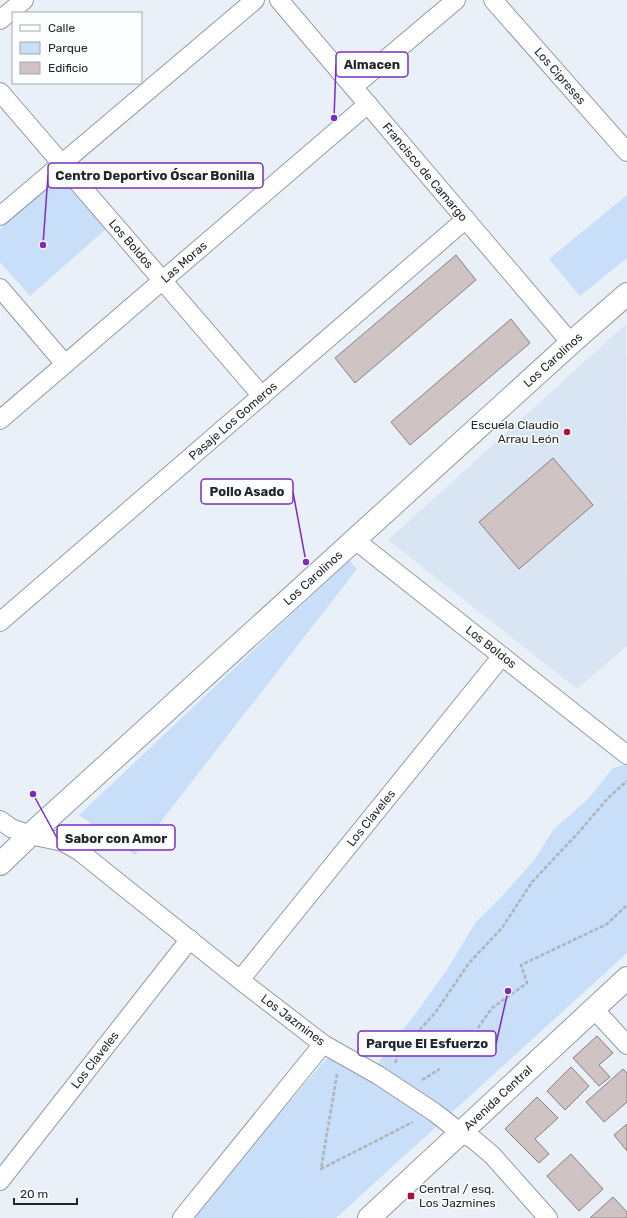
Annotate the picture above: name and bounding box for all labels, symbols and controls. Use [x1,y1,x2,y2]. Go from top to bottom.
legend [12,12,142,84]
text: Calle [48,21,75,35]
text: Parque [48,41,88,55]
street label: Los Cipreses [532,45,588,107]
callout: Almacen [336,52,408,77]
text: Almacen [344,57,400,72]
text: Edificio [48,61,88,75]
street label: Francisco de Camargo [380,120,470,224]
callout: Centro Deportivo Óscar Bonilla [48,163,263,188]
text: Centro Deportivo Óscar Bonilla [55,167,255,183]
street label: Los Boldos [106,217,156,271]
street label: Las Moras [158,238,210,286]
street label: Los Carolinos [521,330,585,390]
street label: Pasaje Los Gomeros [186,379,280,463]
place label: Escuela Claudio Arrau León [471,418,559,446]
marker: Escuela Claudio Arrau León [562,427,572,437]
callout: Pollo Asado [201,479,293,504]
text: Pollo Asado [210,484,284,499]
street label: Los Carolinos [281,548,345,608]
street label: Los Boldos [463,623,519,671]
street label: Los Claveles [344,787,398,849]
callout: Sabor con Amor [57,825,175,850]
text: Sabor con Amor [65,831,167,846]
street label: Los Jazmines [258,991,328,1049]
street label: Los Claveles [68,1029,122,1091]
callout: Parque El Esfuerzo [358,1031,496,1056]
text: Parque El Esfuerzo [366,1036,488,1051]
street label: Avenida Central [461,1063,535,1133]
scale bar [14,1180,77,1206]
place label: Central / esq. Los Jazmines [419,1182,496,1210]
text: 20 m [20,1187,48,1201]
marker: Central / esq. Los Jazmines [406,1191,416,1201]

